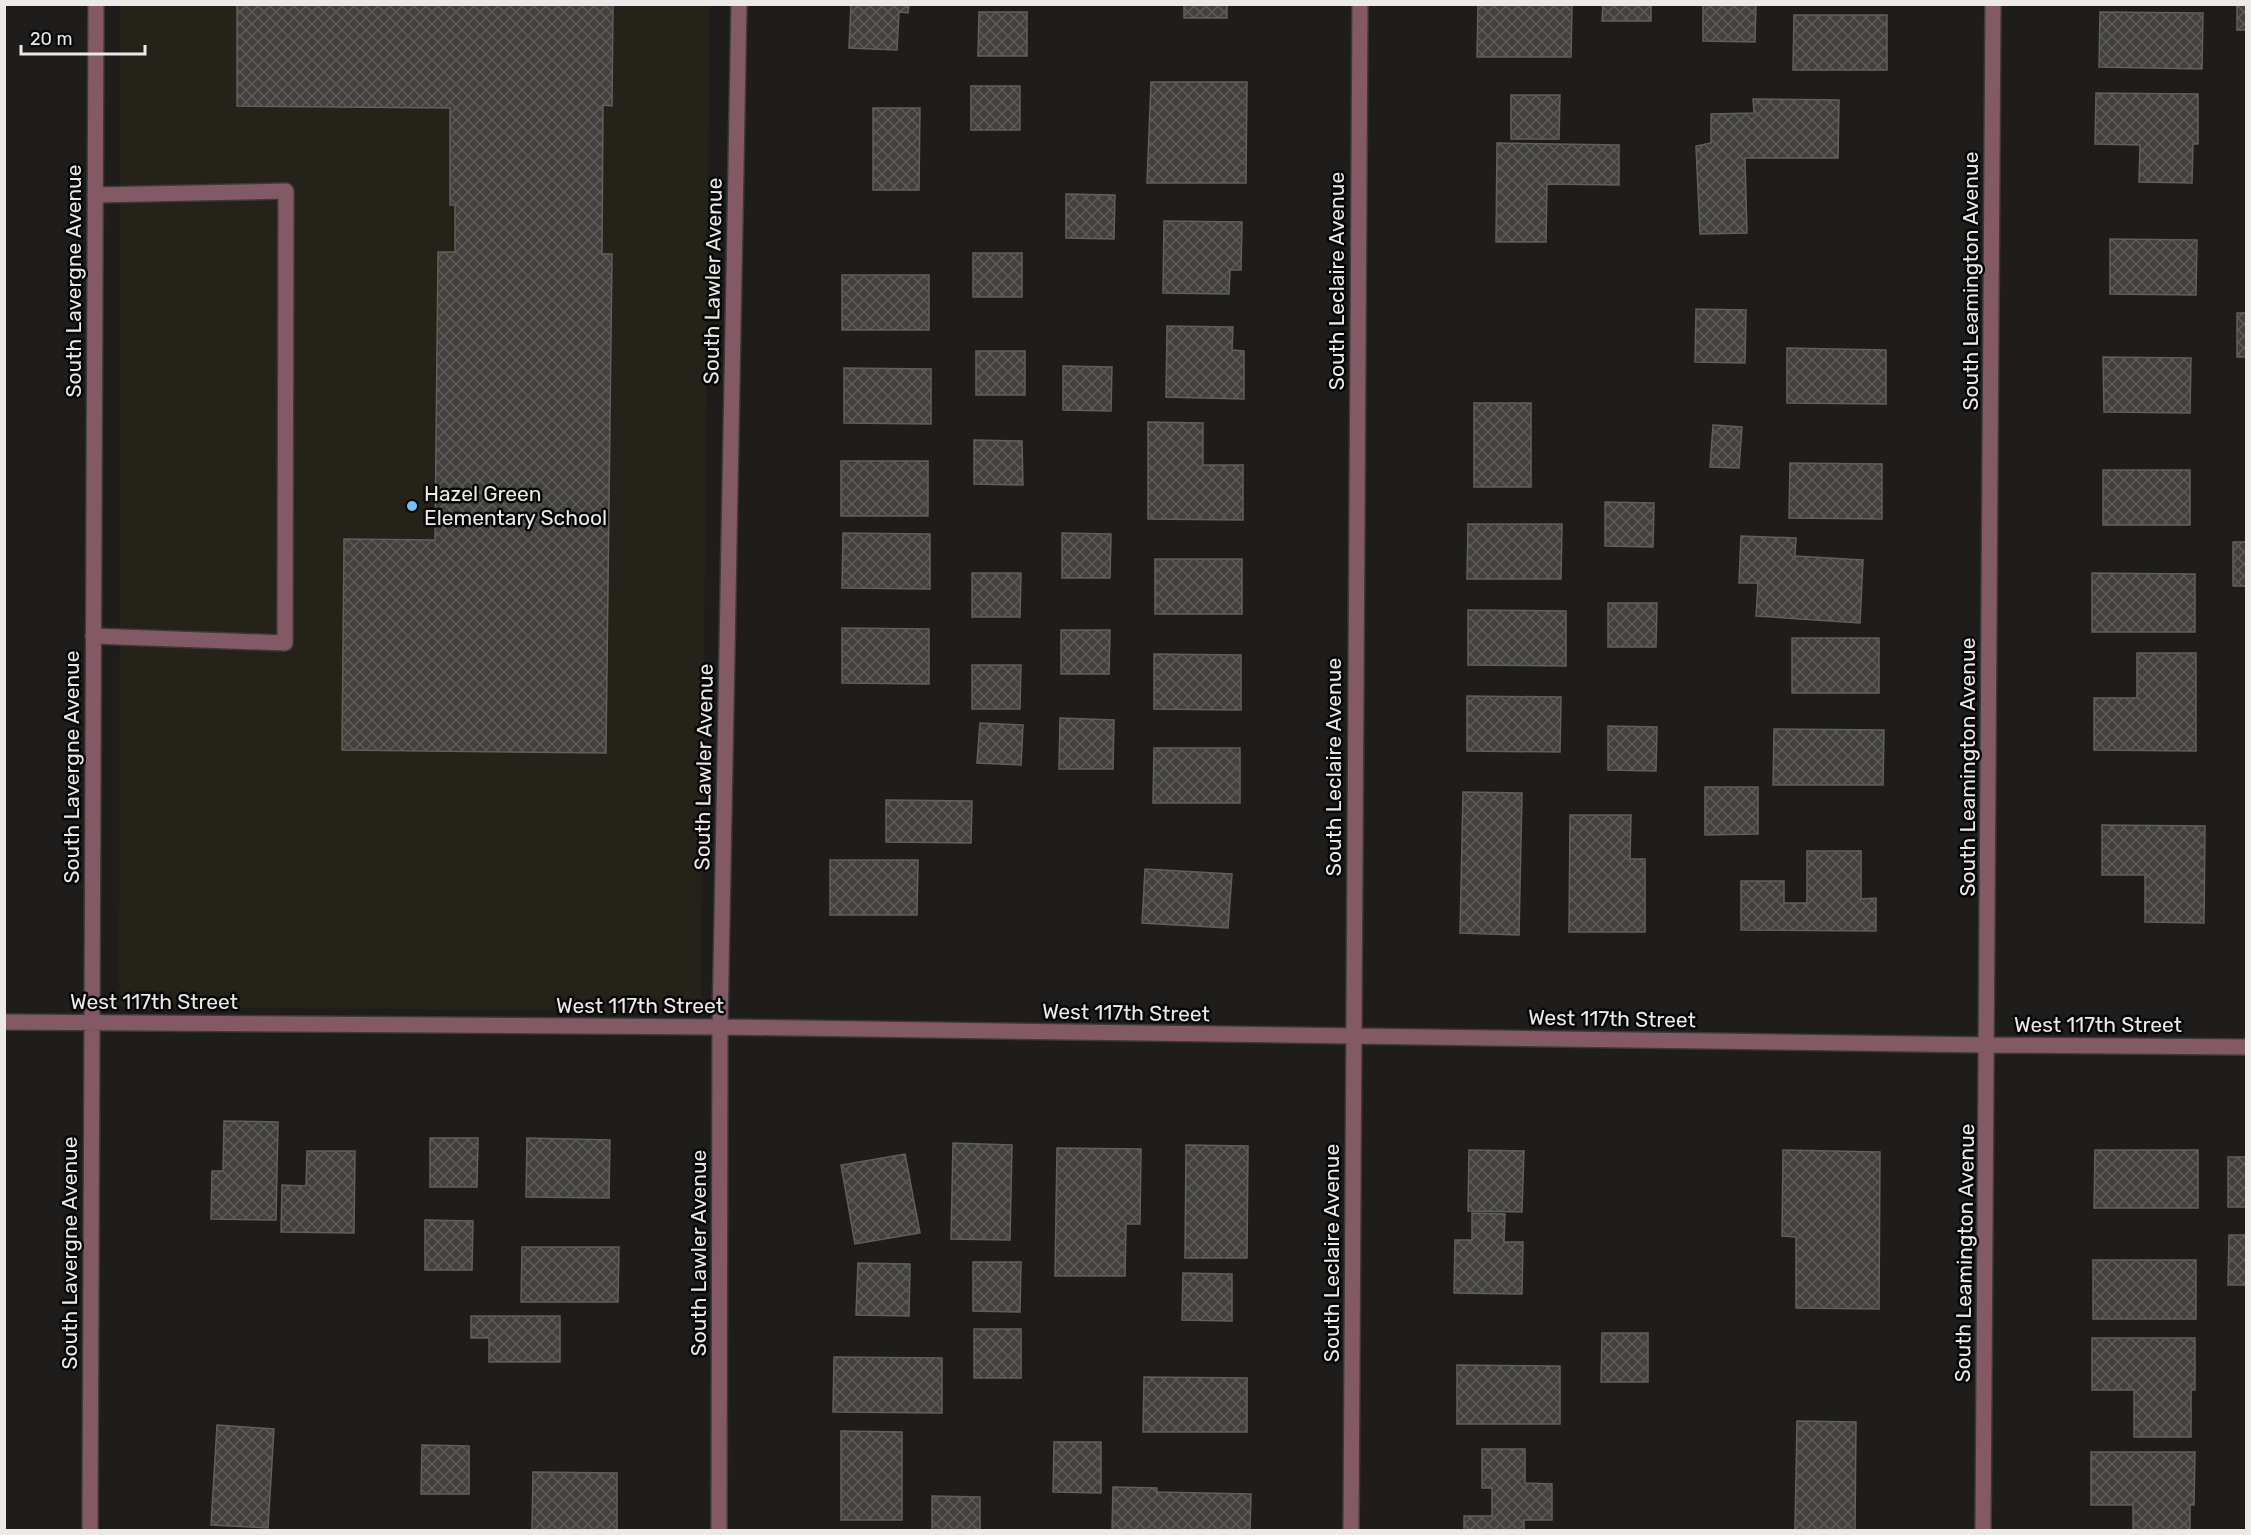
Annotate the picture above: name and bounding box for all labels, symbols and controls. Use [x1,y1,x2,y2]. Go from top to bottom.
scale bar [21,18,146,56]
text: 20 m [30,28,72,50]
street label: South Leamington Avenue [1958,151,1983,411]
street label: South Lavergne Avenue [61,164,86,398]
street label: South Leclaire Avenue [1324,172,1349,390]
street label: South Lawler Avenue [698,177,727,385]
place label: Hazel Green Elementary School [424,481,607,530]
marker: Hazel Green Elementary School [405,499,419,513]
street label: South Leamington Avenue [1955,637,1980,897]
street label: South Lavergne Avenue [59,650,84,884]
street label: South Leclaire Avenue [1321,658,1346,876]
street label: South Lawler Avenue [689,663,718,871]
street label: West 117th Street [70,989,238,1014]
street label: West 117th Street [556,993,724,1018]
street label: West 117th Street [1042,999,1210,1026]
street label: West 117th Street [1528,1005,1696,1032]
street label: West 117th Street [2014,1012,2182,1037]
street label: South Leamington Avenue [1950,1123,1979,1383]
street label: South Lavergne Avenue [57,1136,82,1370]
street label: South Leclaire Avenue [1319,1144,1344,1362]
street label: South Lawler Avenue [686,1150,711,1356]

